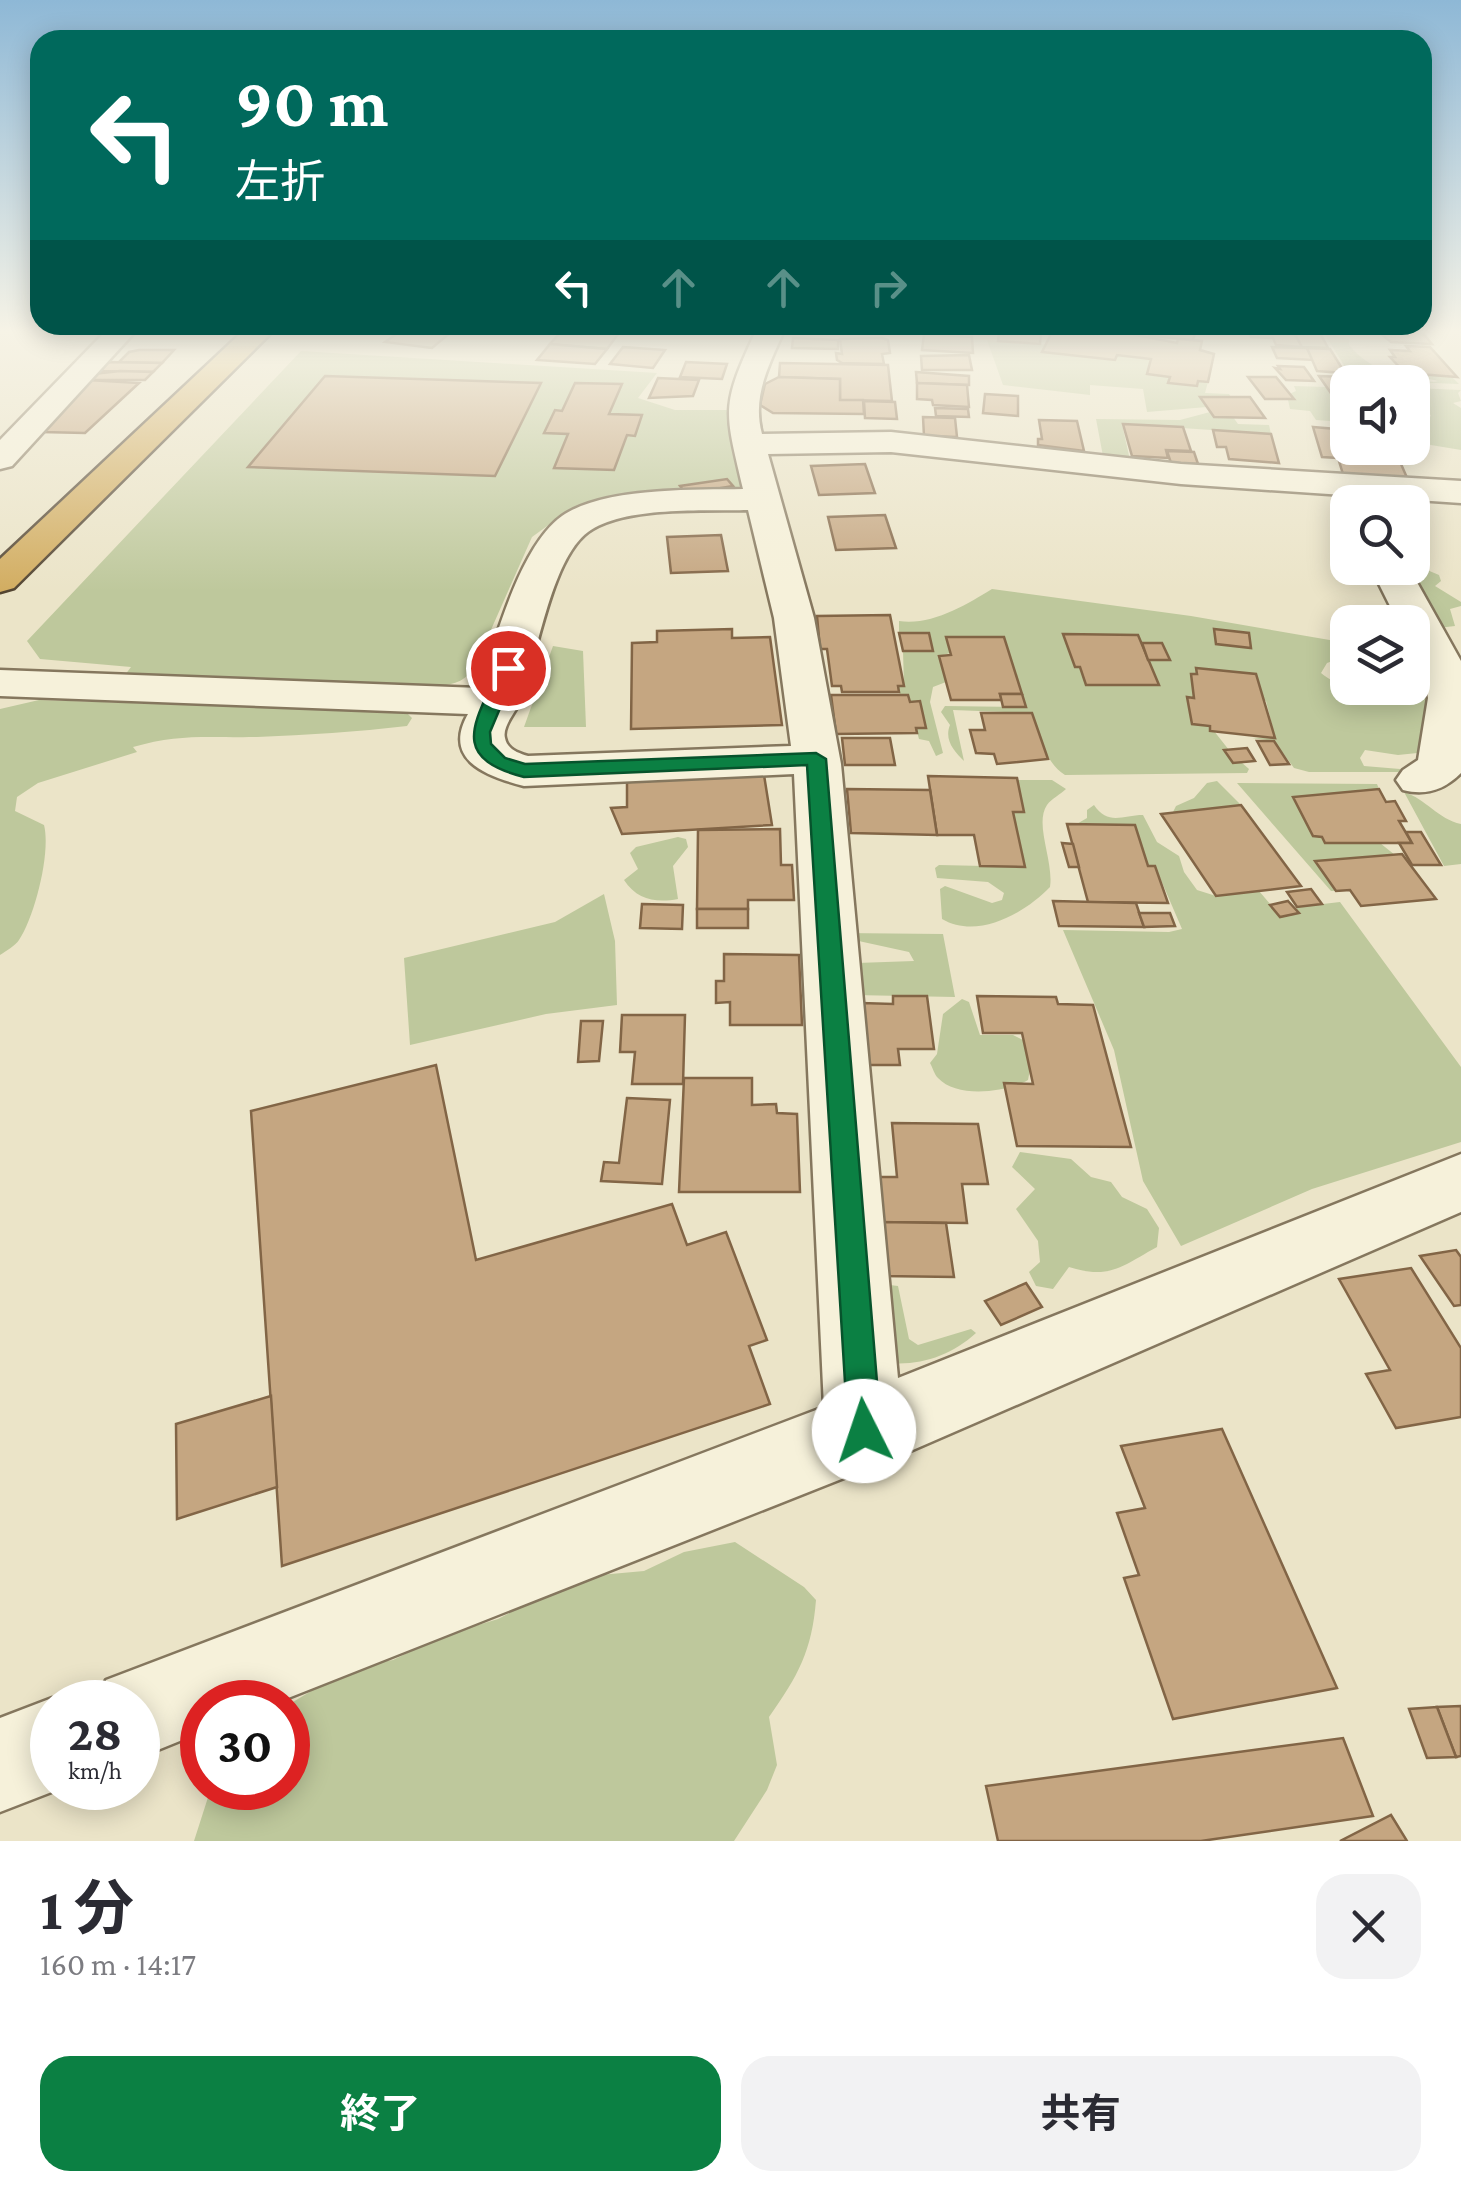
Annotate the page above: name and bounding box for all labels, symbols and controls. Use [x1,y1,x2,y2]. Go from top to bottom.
text: 90 m [235,63,388,141]
icon: left [70,70,200,200]
text: 左折 [235,157,325,207]
icon: left [546,260,601,315]
icon: ahead [651,260,706,315]
icon: ahead [756,260,811,315]
icon: right [861,260,916,315]
map controls [1330,365,1430,705]
button: sound [1330,365,1430,465]
button: search [1330,485,1430,585]
button: layers [1330,605,1430,705]
pin [466,626,551,711]
icon: arrive [481,641,536,696]
position arrow [812,1379,916,1483]
speed limit sign: 30 [180,1680,310,1810]
text: 28 [68,1705,122,1761]
text: km/h [68,1757,122,1784]
button: close [1316,1874,1421,1979]
text: 1 分 [40,1875,134,1942]
text: 160 m · 14:17 [40,1946,196,1982]
button: 終了 [40,2056,721,2171]
button: 共有 [741,2056,1421,2171]

